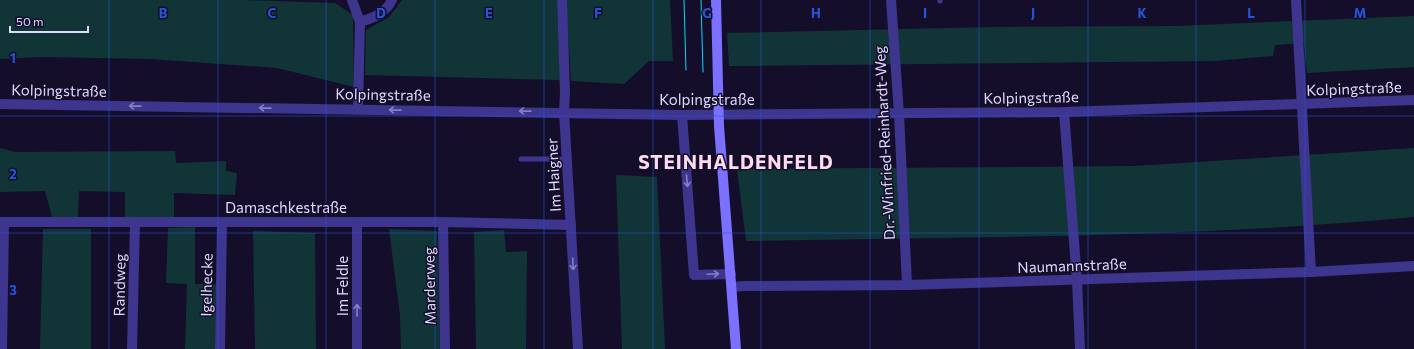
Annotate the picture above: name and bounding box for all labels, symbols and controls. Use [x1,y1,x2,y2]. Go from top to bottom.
text: B [159,5,168,21]
text: C [268,5,277,21]
text: D [376,5,386,21]
text: E [485,5,493,21]
text: F [594,5,602,21]
text: G [702,5,712,21]
text: H [811,5,821,21]
text: I [923,5,927,21]
text: J [1031,5,1035,21]
text: K [1137,5,1147,21]
text: L [1247,5,1255,21]
text: M [1354,5,1366,21]
scale bar [10,8,88,34]
text: 50 m [16,14,44,28]
street label: Dr.-Winfried-Reinhardt-Weg [870,45,898,241]
text: 1 [10,50,16,66]
street label: Kolpingstraße [1306,77,1402,99]
street label: Kolpingstraße [11,80,107,100]
street label: Kolpingstraße [335,84,431,104]
street label: Kolpingstraße [983,87,1079,107]
street label: Kolpingstraße [659,90,755,108]
one-way arrow [129,102,142,110]
one-way arrow [259,104,272,112]
one-way arrow [389,106,402,114]
one-way arrow [519,108,532,115]
street label: Im Haigner [542,138,564,212]
district label: STEINHALDENFELD [638,150,834,173]
text: 2 [9,166,17,182]
one-way arrow [683,174,691,187]
street label: Damaschkestraße [225,198,347,216]
street label: Marderweg [419,247,439,325]
street label: Randweg [109,253,129,317]
street label: Igelhecke [196,253,216,317]
street label: Naumannstraße [1017,254,1127,276]
street label: Im Feldle [333,256,351,316]
one-way arrow [570,257,577,270]
one-way arrow [706,271,719,278]
text: 3 [9,282,17,298]
one-way arrow [353,304,361,317]

